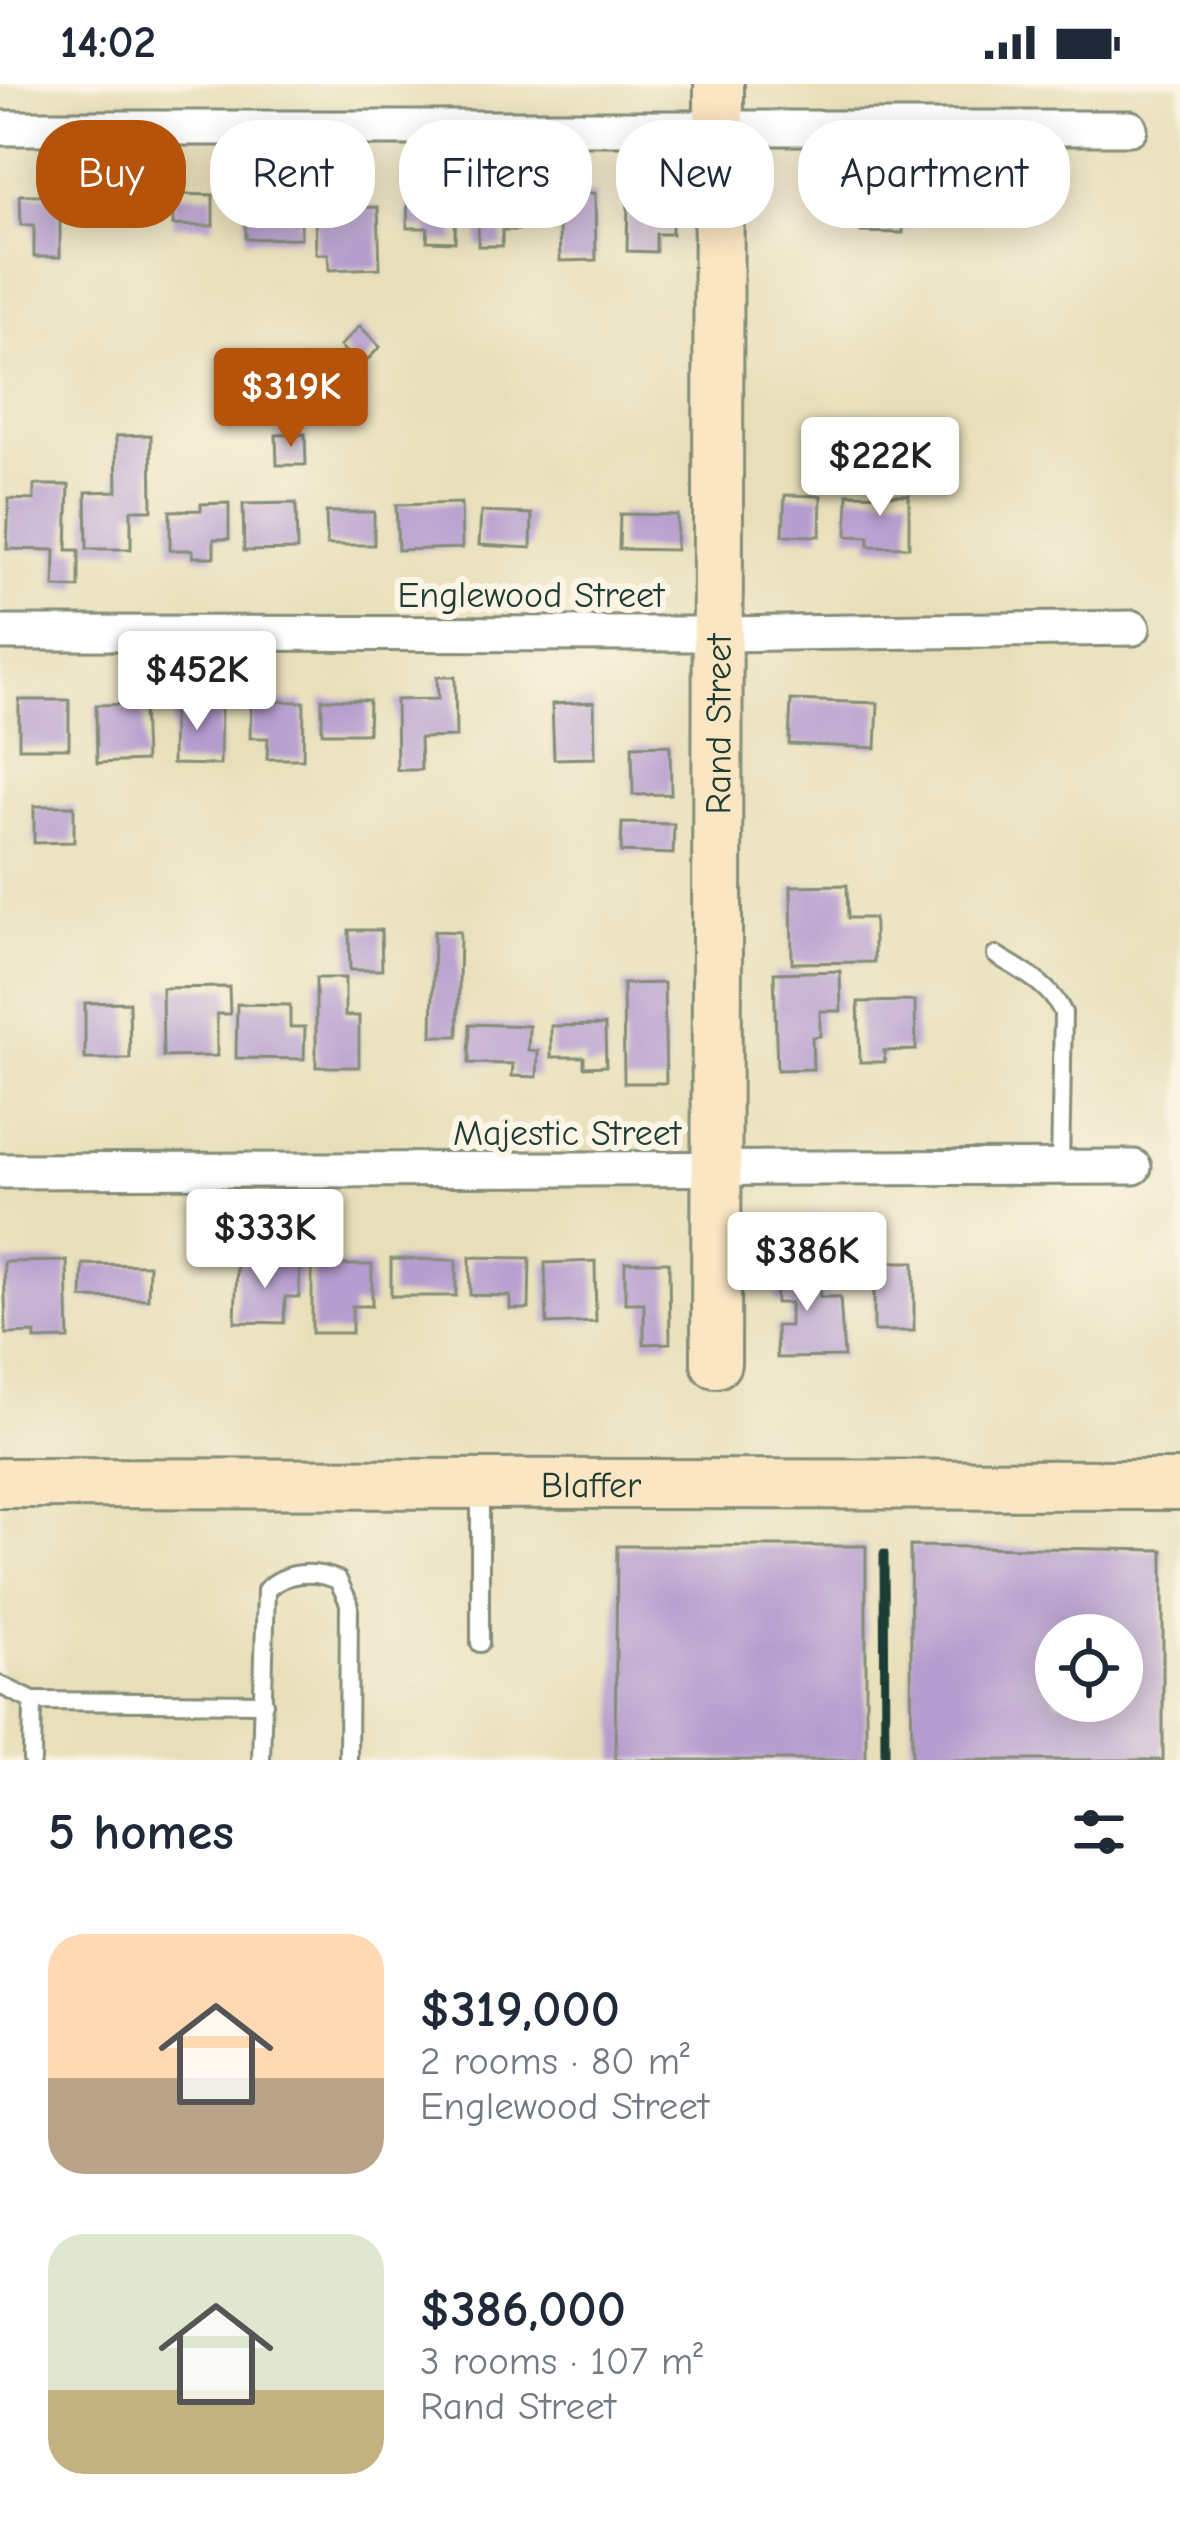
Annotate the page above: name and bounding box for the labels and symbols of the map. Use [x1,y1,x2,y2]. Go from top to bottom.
pin: $319K [207,348,375,450]
pin: $222K [796,417,964,519]
street label: Englewood Street [398,575,666,616]
pin: $452K [113,631,281,733]
street label: Rand Street [698,632,740,814]
street label: Majestic Street [453,1113,683,1154]
pin: $333K [181,1189,349,1291]
pin: $386K [723,1212,891,1314]
street label: Blaffer [541,1465,642,1506]

